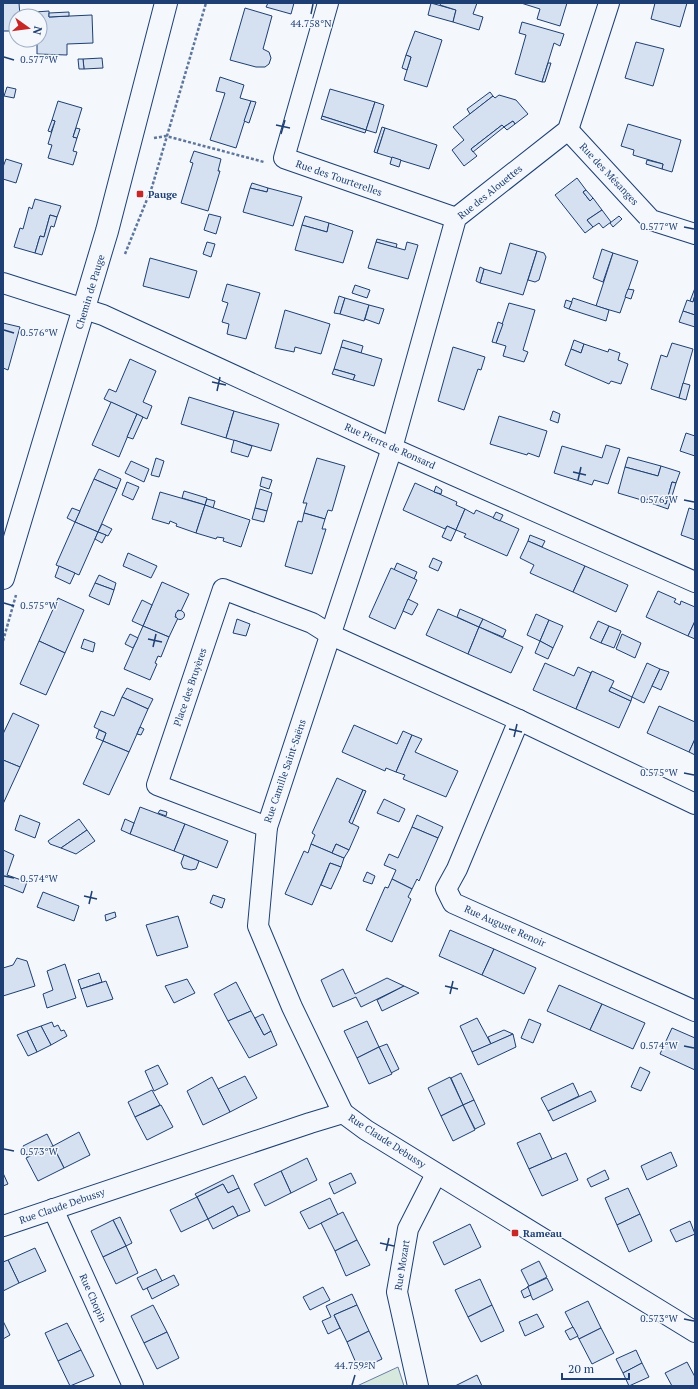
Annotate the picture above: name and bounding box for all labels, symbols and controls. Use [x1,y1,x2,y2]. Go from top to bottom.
north arrow [8,8,48,48]
text: 44.758°N [291,17,332,30]
text: N [30,25,46,37]
text: 0.577°W [20,53,58,66]
street label: Rue des Mésanges [577,140,641,208]
street label: Rue des Tourterelles [294,157,384,199]
street label: Rue des Alouettes [455,162,525,222]
place label: Pauge [148,188,178,201]
marker: Pauge [135,189,145,199]
text: 0.577°W [640,220,678,233]
street label: Chemin de Pauge [72,253,108,331]
text: 0.576°W [20,326,58,339]
street label: Rue Pierre de Ronsard [343,420,438,472]
text: 0.576°W [640,493,678,506]
text: 0.575°W [20,599,58,612]
street label: Place des Bruyères [170,646,210,728]
street label: Rue Camille Saint-Saëns [261,717,309,825]
text: 0.575°W [640,766,678,779]
text: 0.574°W [20,872,58,885]
street label: Rue Auguste Renoir [462,902,548,950]
text: 0.574°W [640,1039,678,1052]
street label: Rue Claude Debussy [346,1111,429,1171]
text: 0.573°W [20,1145,58,1158]
street label: Rue Claude Debussy [17,1185,107,1227]
place label: Rameau [523,1227,563,1240]
marker: Rameau [510,1228,520,1238]
street label: Rue Mozart [392,1238,412,1291]
street label: Rue Chopin [76,1272,110,1324]
text: 0.573°W [640,1312,678,1325]
scale bar [562,1355,629,1381]
text: 44.759°N [335,1359,376,1372]
text: 20 m [568,1361,595,1376]

